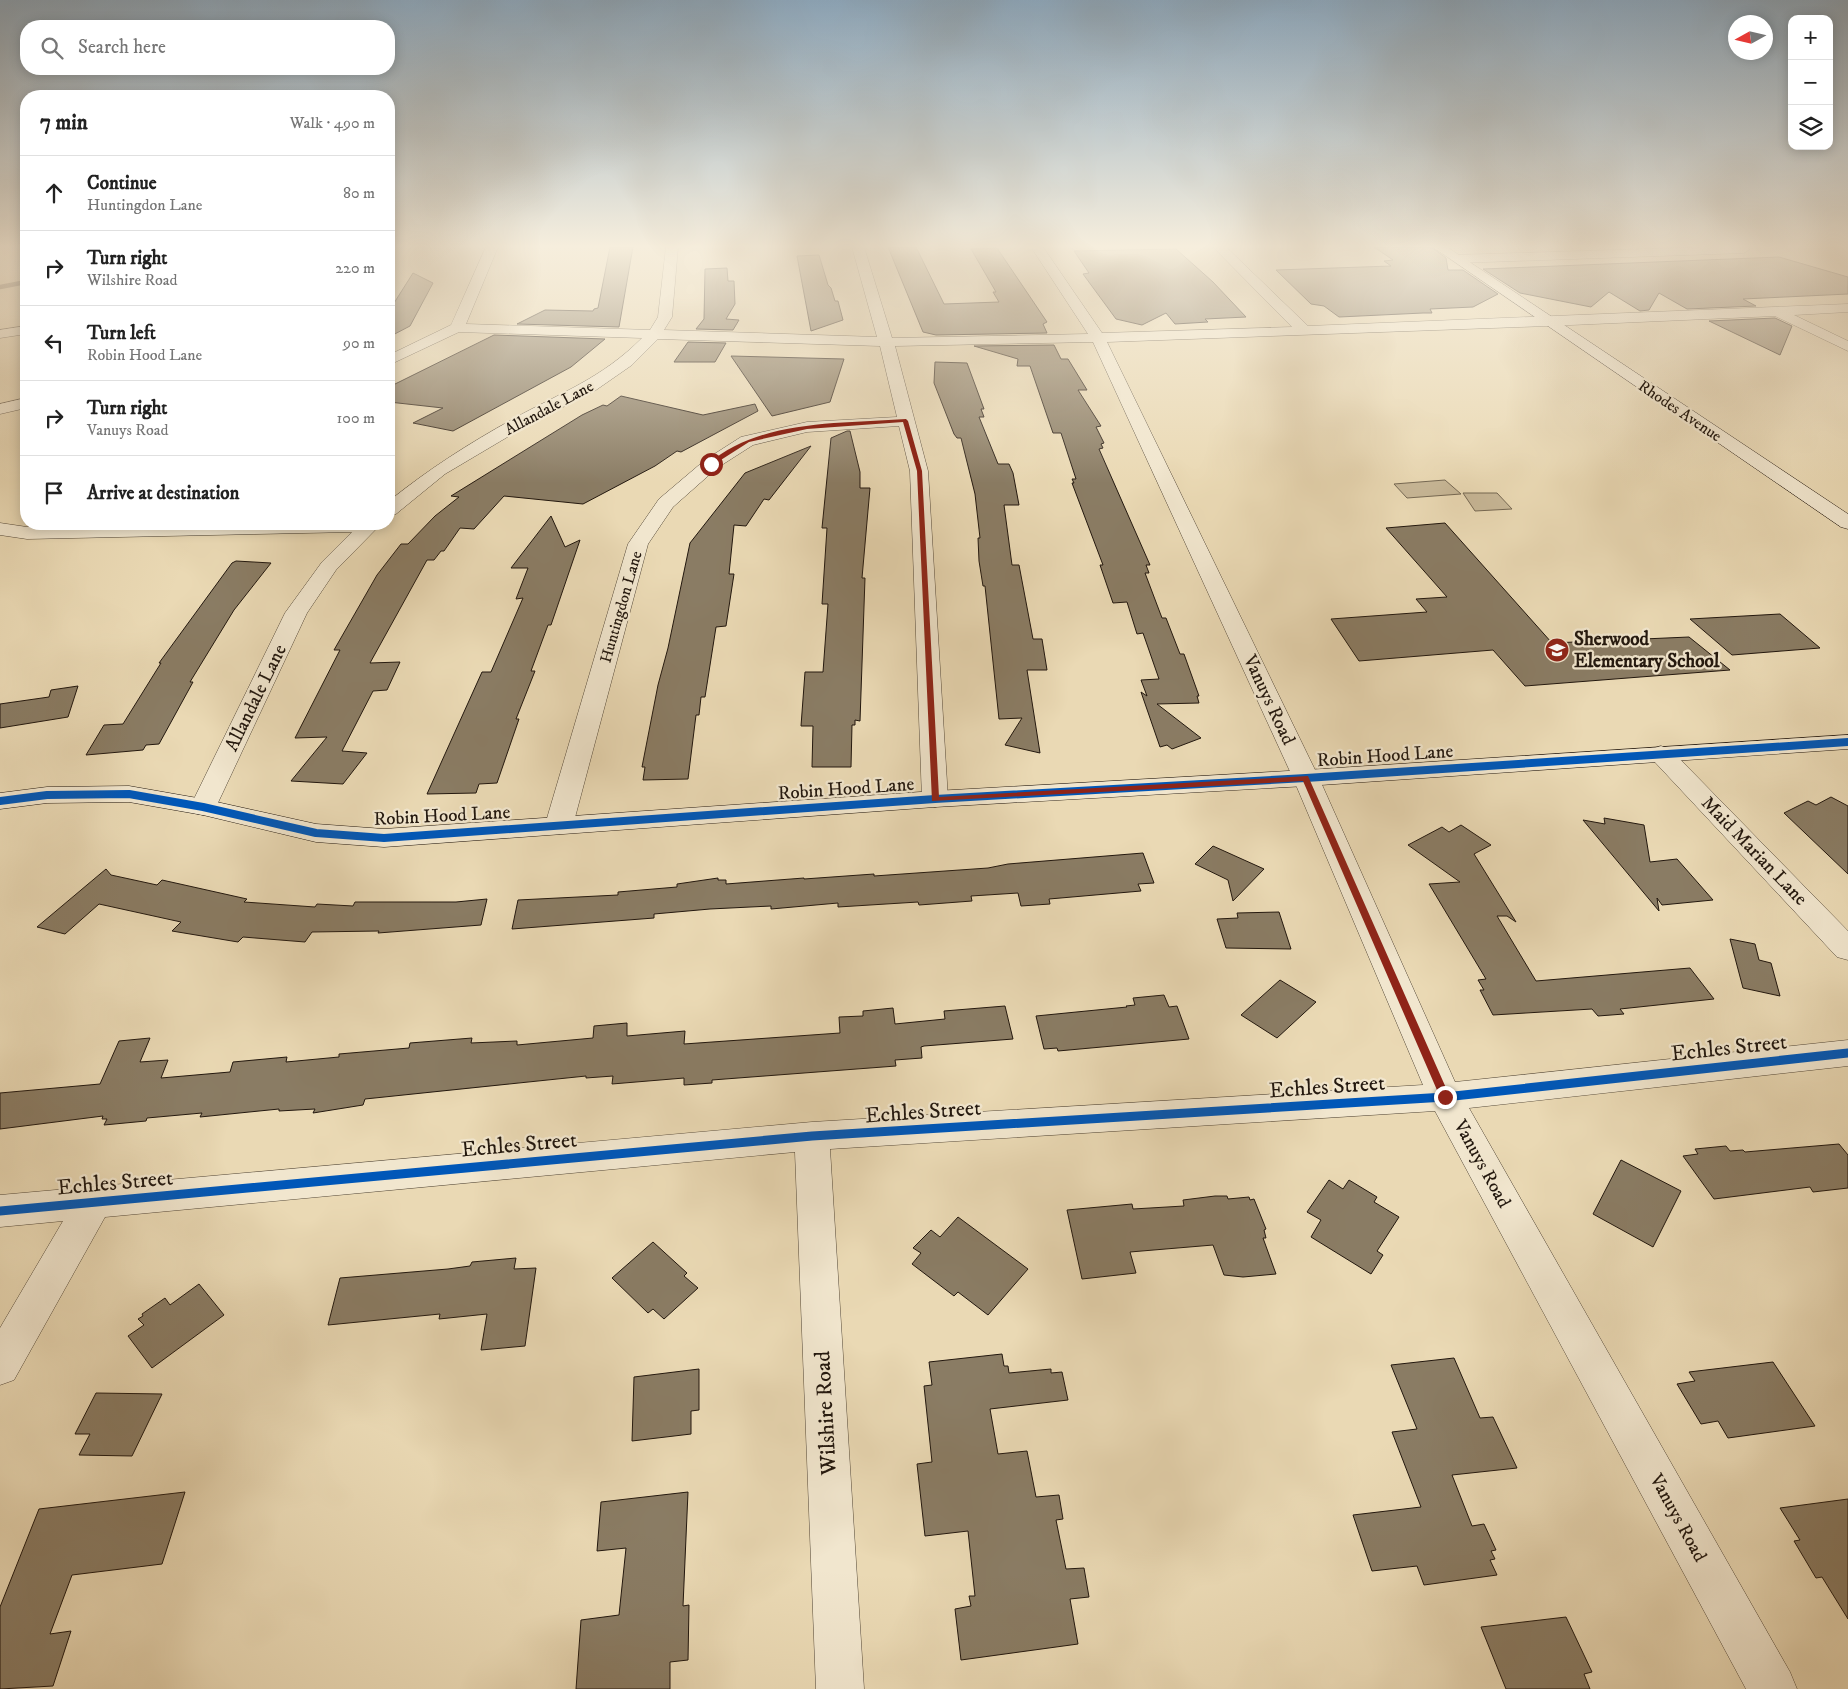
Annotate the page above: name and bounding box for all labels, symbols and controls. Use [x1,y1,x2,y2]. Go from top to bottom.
north arrow [1728,15,1773,60]
map controls [1788,15,1833,150]
button: + [1788,15,1833,60]
search box [20,20,395,75]
icon: search [38,34,66,62]
text: Search here [78,36,166,59]
button: − [1788,60,1833,105]
button: layers [1788,105,1833,150]
text: 7 min [40,110,88,136]
text: Walk · 490 m [290,113,375,133]
text: Continue [87,172,157,195]
icon: ahead [40,179,68,207]
text: 80 m [343,183,375,203]
text: Huntingdon Lane [87,195,202,215]
text: Turn right [87,247,167,270]
icon: right [40,254,68,282]
text: 220 m [335,258,375,278]
text: Wilshire Road [87,270,178,290]
text: Turn left [87,322,156,345]
icon: left [40,329,68,357]
text: 90 m [343,333,375,353]
text: Robin Hood Lane [87,345,202,365]
street label: Allandale Lane [501,376,597,440]
street label: Rhodes Avenue [1634,376,1726,446]
text: Turn right [87,397,167,420]
icon: right [40,404,68,432]
text: 100 m [337,408,375,428]
text: Vanuys Road [87,420,168,440]
route start [700,453,723,476]
icon: arrive [40,479,68,507]
text: Arrive at destination [87,482,239,505]
street label: Huntingdon Lane [595,548,647,665]
place label: Sherwood Elementary School [1574,628,1720,673]
school or university icon: Sherwood Elementary School [1544,637,1570,663]
street label: Allandale Lane [220,641,292,755]
street label: Vanuys Road [1238,650,1300,749]
street label: Robin Hood Lane [1316,740,1454,772]
street label: Robin Hood Lane [777,773,915,805]
street label: Maid Marian Lane [1696,792,1812,910]
street label: Robin Hood Lane [373,801,511,831]
street label: Echles Street [1670,1028,1788,1068]
street label: Echles Street [1268,1069,1386,1105]
route end [1434,1086,1457,1109]
street label: Echles Street [864,1094,982,1130]
street label: Vanuys Road [1448,1115,1516,1212]
street label: Echles Street [460,1126,578,1164]
street label: Echles Street [56,1164,174,1202]
street label: Wilshire Road [809,1350,843,1477]
street label: Vanuys Road [1644,1469,1712,1566]

